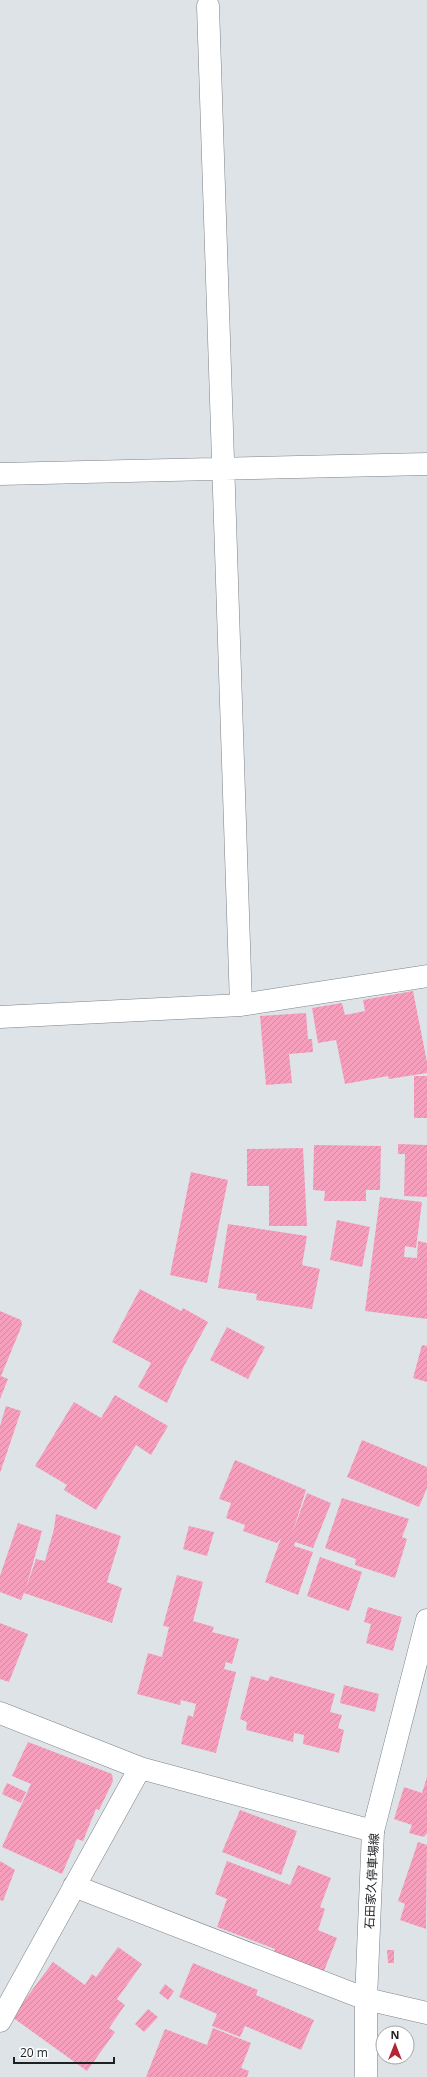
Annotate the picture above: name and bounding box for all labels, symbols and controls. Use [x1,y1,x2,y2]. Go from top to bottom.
street label: 石田家久停車場線 [360,1833,383,1929]
north arrow [375,2025,415,2065]
text: N [391,2027,399,2042]
scale bar [14,2039,114,2065]
text: 20 m [20,2044,48,2061]

